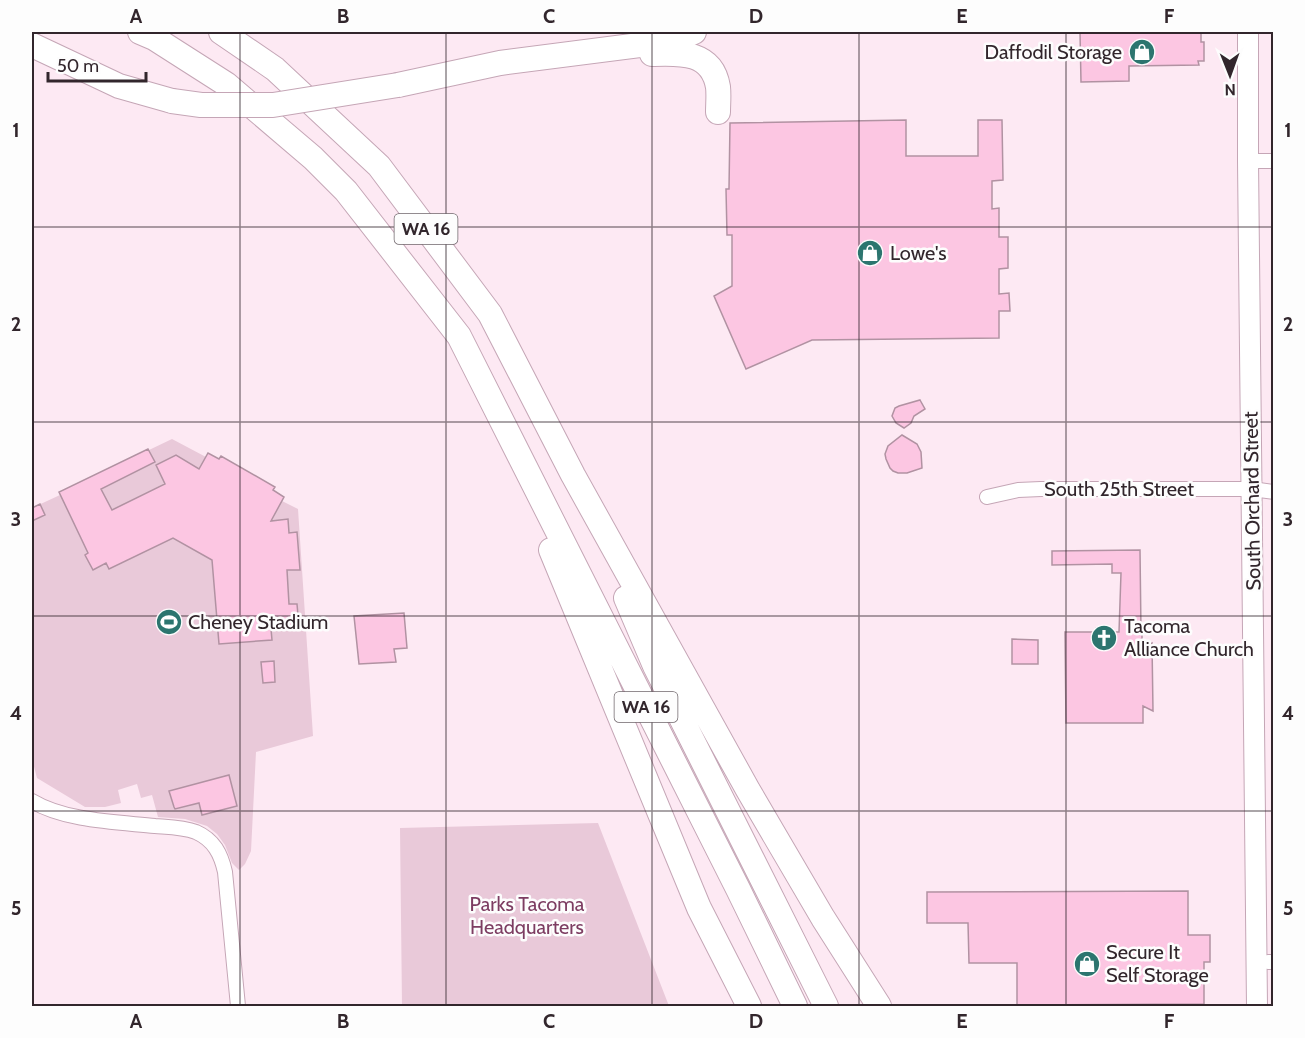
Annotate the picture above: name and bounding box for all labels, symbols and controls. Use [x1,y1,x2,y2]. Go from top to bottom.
text: A [130,4,143,28]
text: B [337,4,349,28]
text: C [543,4,555,28]
text: D [749,4,763,28]
text: E [956,4,968,28]
text: F [1164,4,1175,28]
shop icon: Daffodil Storage [1127,37,1157,67]
place label: Daffodil Storage [985,40,1122,64]
scale bar [48,45,146,83]
north arrow [1200,45,1260,105]
text: 50 m [57,55,99,77]
text: N [1224,80,1236,99]
text: 1 [12,118,20,142]
text: 1 [1284,118,1292,142]
road number: WA 16 [394,214,458,244]
shop icon: Lowe's [855,238,885,268]
place label: Lowe's [890,241,947,265]
text: 2 [11,312,21,336]
text: 2 [1283,312,1293,336]
street label: South Orchard Street [1238,411,1266,591]
street label: South 25th Street [1044,477,1194,501]
text: 3 [11,507,21,531]
text: 3 [1283,507,1293,531]
sports icon: Cheney Stadium [154,607,184,637]
place label: Cheney Stadium [188,610,328,634]
place label: Tacoma Alliance Church [1124,614,1254,661]
church icon: Tacoma Alliance Church [1089,623,1119,653]
road number: WA 16 [614,692,678,722]
text: 4 [10,701,22,725]
text: 4 [1282,701,1294,725]
park label: Parks Tacoma Headquarters [470,892,585,939]
text: 5 [11,896,21,920]
text: 5 [1283,896,1293,920]
place label: Secure It Self Storage [1106,940,1209,987]
shop icon: Secure It Self Storage [1072,949,1102,979]
text: A [130,1009,143,1033]
text: B [337,1009,349,1033]
text: C [543,1009,555,1033]
text: D [749,1009,763,1033]
text: E [956,1009,968,1033]
text: F [1164,1009,1175,1033]

